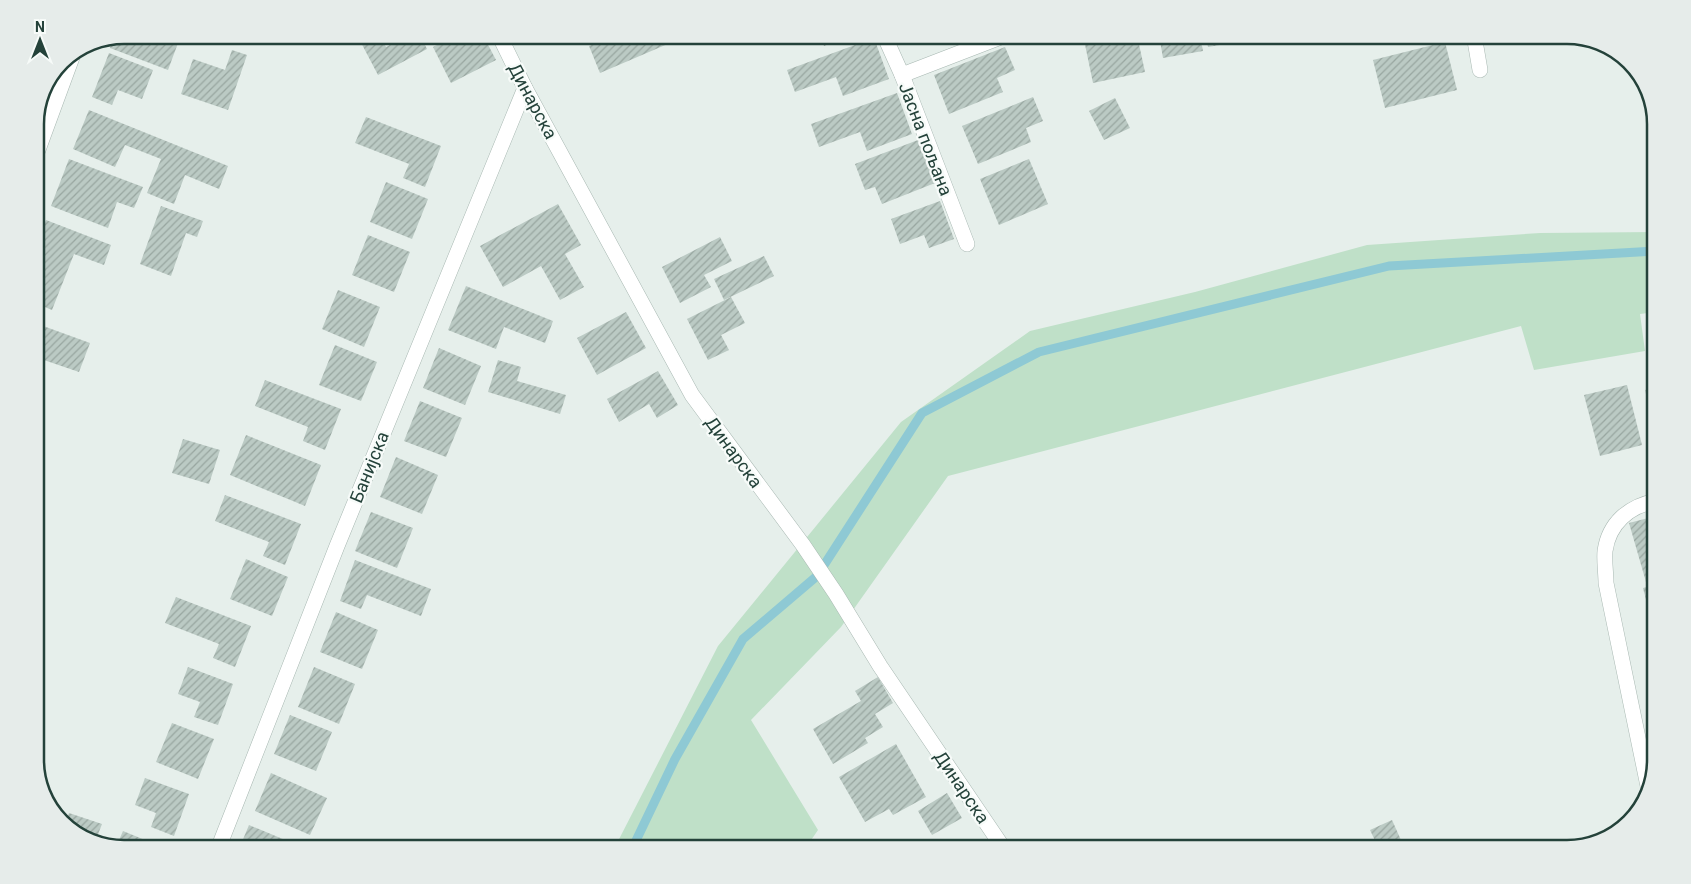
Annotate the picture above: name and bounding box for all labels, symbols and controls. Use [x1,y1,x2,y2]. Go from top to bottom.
north arrow [15,15,65,65]
text: N [35,19,45,35]
street label: Динарска [504,59,562,143]
street label: Јасна пољана [895,79,957,199]
street label: Динарска [701,412,767,492]
street label: Банијска [345,428,393,506]
street label: Динарска [930,747,994,827]

